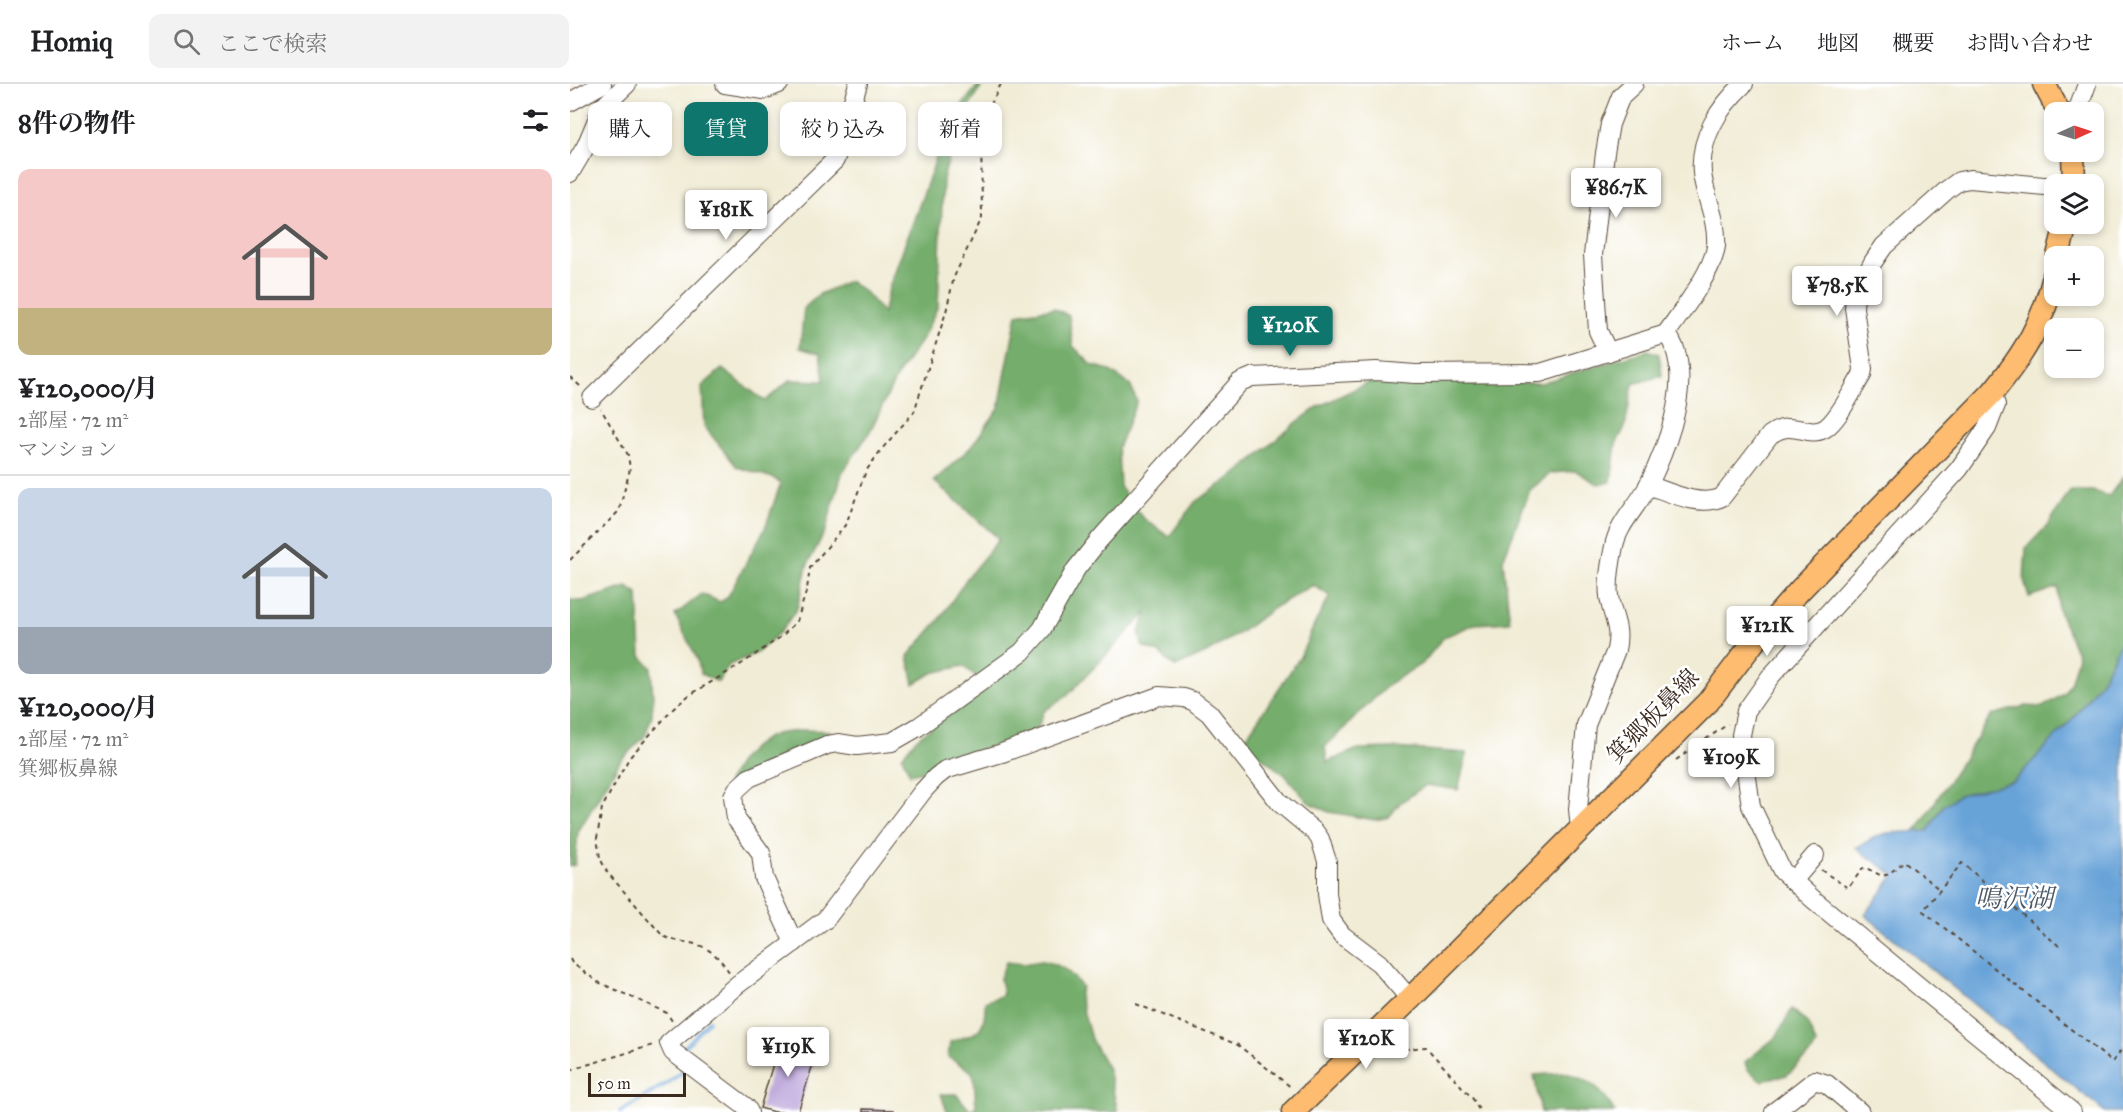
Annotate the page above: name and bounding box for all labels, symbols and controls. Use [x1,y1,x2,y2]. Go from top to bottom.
search box [149,14,569,68]
text: Homiq [30,24,113,59]
icon: search [170,25,203,58]
text: ここで検索 [218,30,328,57]
text: ホーム [1721,30,1784,56]
text: 地図 [1817,30,1859,56]
text: 概要 [1892,30,1934,56]
text: お問い合わせ [1967,30,2093,56]
chip: 購入 [588,102,672,156]
chip: 賃貸 [684,102,768,156]
chip: 絞り込み [780,102,906,156]
chip: 新着 [918,102,1002,156]
north arrow [2044,102,2104,162]
map controls [2044,102,2104,378]
icon: filters [519,104,552,137]
text: 8件の物件 [18,107,136,139]
pin: ¥86.7K [1567,168,1665,219]
button: layers [2044,174,2104,234]
text: ¥86.7K [1585,175,1647,199]
pin: ¥181K [684,190,768,241]
text: ¥181K [699,197,753,221]
icon: home [231,208,339,316]
button: + [2044,246,2104,306]
pin: ¥78.5K [1788,266,1886,317]
text: ¥78.5K [1806,273,1868,297]
pin: ¥120K [1248,306,1332,357]
text: ¥120K [1262,313,1318,337]
button: − [2044,318,2104,378]
text: ¥120,000/月 [18,372,158,404]
text: 2部屋 · 72 m² [18,408,128,432]
text: マンション [18,437,117,461]
icon: home [231,527,339,635]
pin: ¥121K [1725,606,1809,657]
text: ¥121K [1741,613,1794,637]
street label: 箕郷板鼻線 [1601,662,1705,770]
text: ¥120,000/月 [18,691,158,723]
text: 2部屋 · 72 m² [18,727,128,751]
pin: ¥109K [1689,738,1773,789]
text: ¥109K [1702,745,1760,769]
text: 箕郷板鼻線 [18,756,118,780]
water label: 鳴沢湖 [1975,882,2057,914]
pin: ¥120K [1324,1019,1408,1070]
text: ¥120K [1338,1026,1394,1050]
pin: ¥119K [746,1027,830,1078]
text: ¥119K [761,1034,815,1058]
scale bar [588,1070,686,1098]
text: 50 m [597,1074,631,1093]

